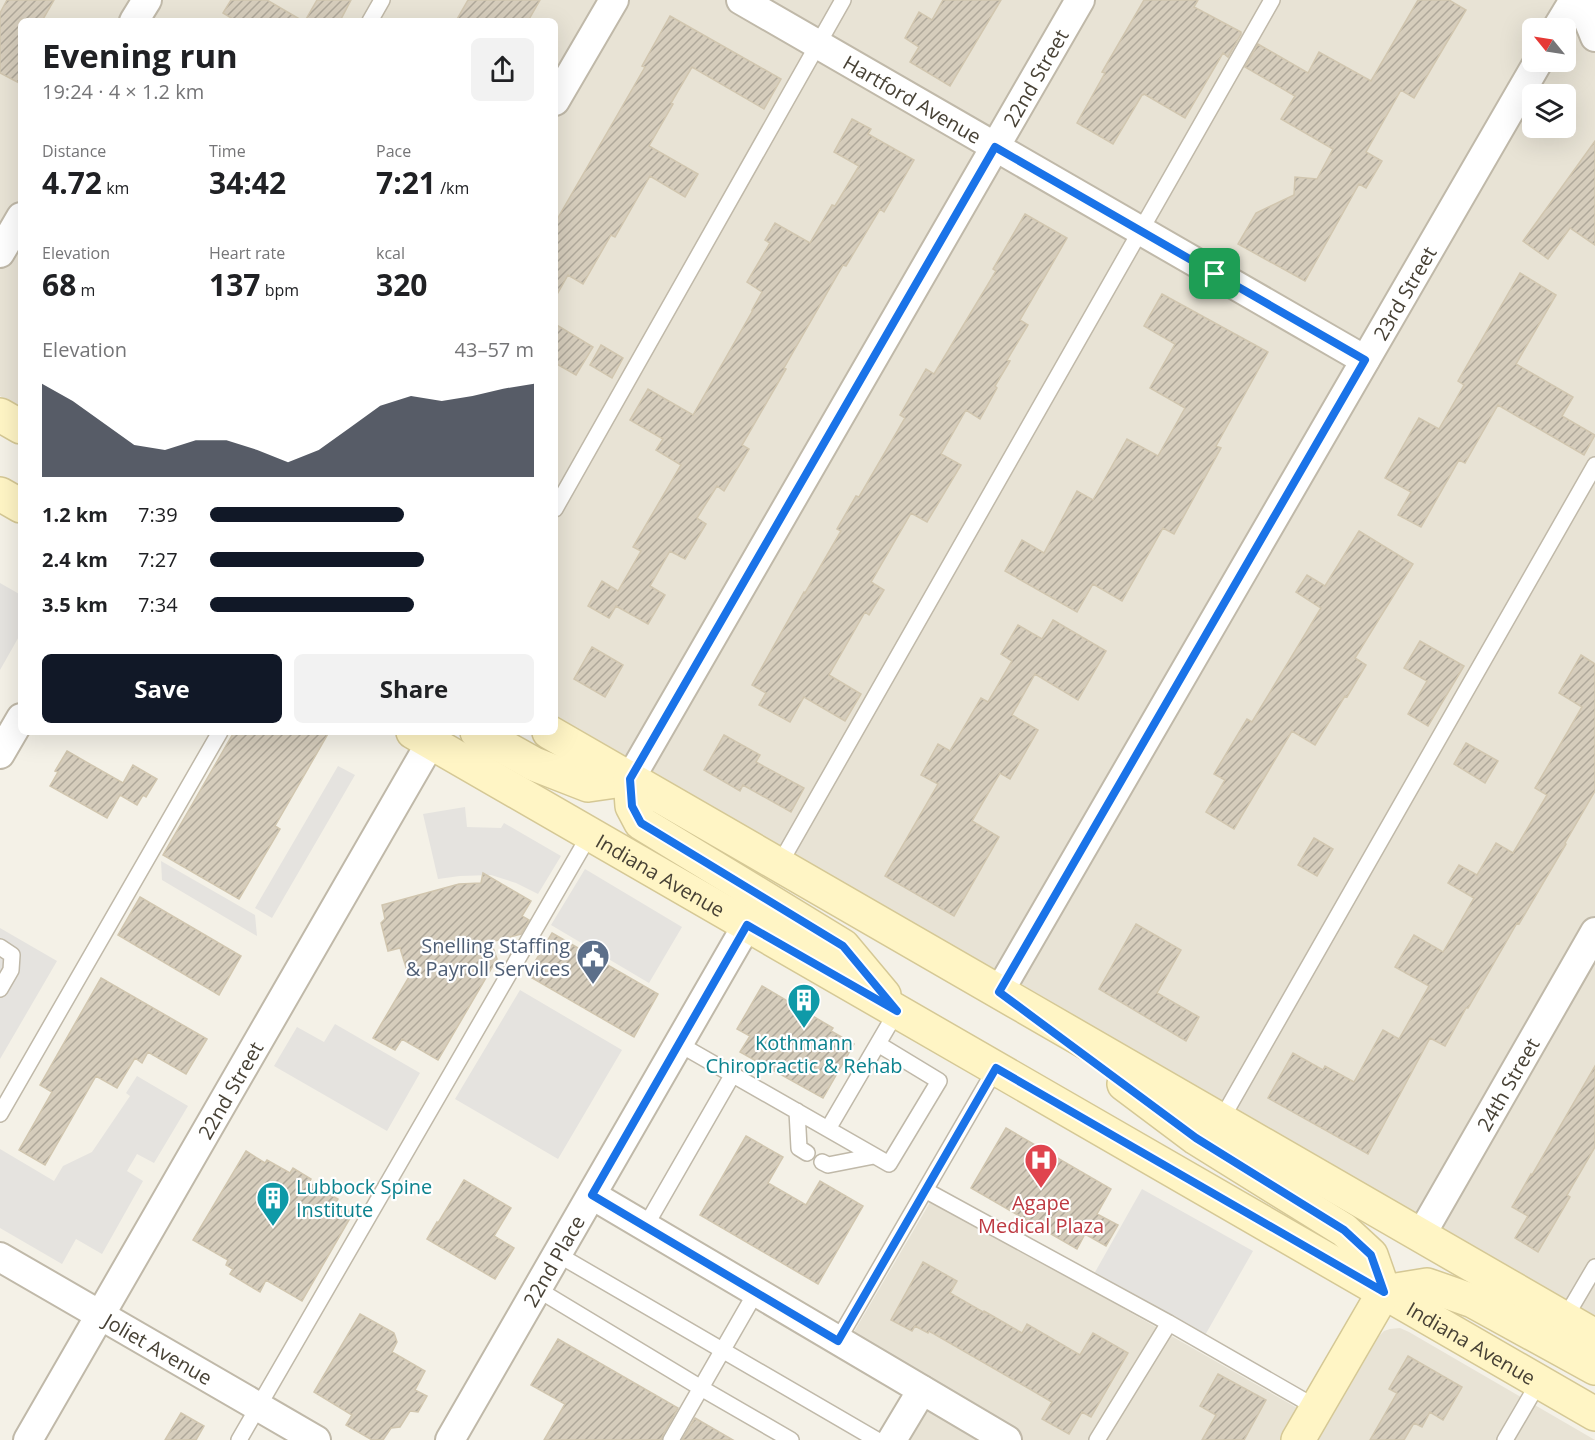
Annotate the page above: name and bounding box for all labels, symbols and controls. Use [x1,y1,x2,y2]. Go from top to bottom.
north arrow [1522,18,1576,72]
map controls [1522,18,1576,138]
street label: 22nd Street [996,24,1074,131]
text: Evening run [42,33,238,78]
button: share [471,38,534,101]
street label: Hartford Avenue [839,48,986,149]
text: 19:24 · 4 × 1.2 km [42,78,204,105]
button: layers [1522,84,1576,138]
text: Distance [42,140,106,162]
text: Time [209,140,246,162]
text: Pace [376,140,411,162]
text: 4.72 [42,162,102,203]
text: 34:42 [209,162,286,203]
text: 7:21 [376,162,436,203]
text: km [102,177,129,199]
text: /km [436,177,469,199]
street label: 23rd Street [1366,241,1442,345]
text: Elevation [42,242,110,264]
text: Heart rate [209,242,285,264]
text: kcal [376,242,405,264]
pin [1189,248,1240,299]
icon: arrive [1198,257,1231,290]
text: 68 [42,264,76,305]
text: 137 [209,264,260,305]
text: 320 [376,264,427,305]
text: m [76,279,95,301]
text: bpm [260,279,299,301]
text: Elevation [42,336,127,363]
text: 43–57 m [455,336,534,363]
text: 1.2 km [42,501,108,528]
text: 7:39 [138,501,178,528]
text: 2.4 km [42,546,108,573]
text: 7:27 [138,546,178,573]
text: 3.5 km [42,591,108,618]
text: 7:34 [138,591,178,618]
button: Save [42,654,282,723]
button: Share [294,654,534,723]
street label: Indiana Avenue [591,827,730,923]
place label: Snelling Staffing & Payroll Services [406,932,570,982]
public building icon: Snelling Staffing & Payroll Services [575,938,611,985]
building icon: Kothmann Chiropractic & Rehab [786,982,822,1029]
place label: Kothmann Chiropractic & Rehab [705,1029,903,1079]
street label: 24th Street [1470,1033,1545,1136]
street label: 22nd Street [191,1036,269,1144]
hospital icon: Agape Medical Plaza [1023,1142,1059,1189]
place label: Lubbock Spine Institute [296,1173,432,1223]
building icon: Lubbock Spine Institute [255,1180,291,1227]
place label: Agape Medical Plaza [978,1189,1104,1239]
street label: 22nd Place [516,1210,590,1311]
street label: Indiana Avenue [1402,1295,1541,1391]
street label: Joliet Avenue [98,1306,217,1391]

